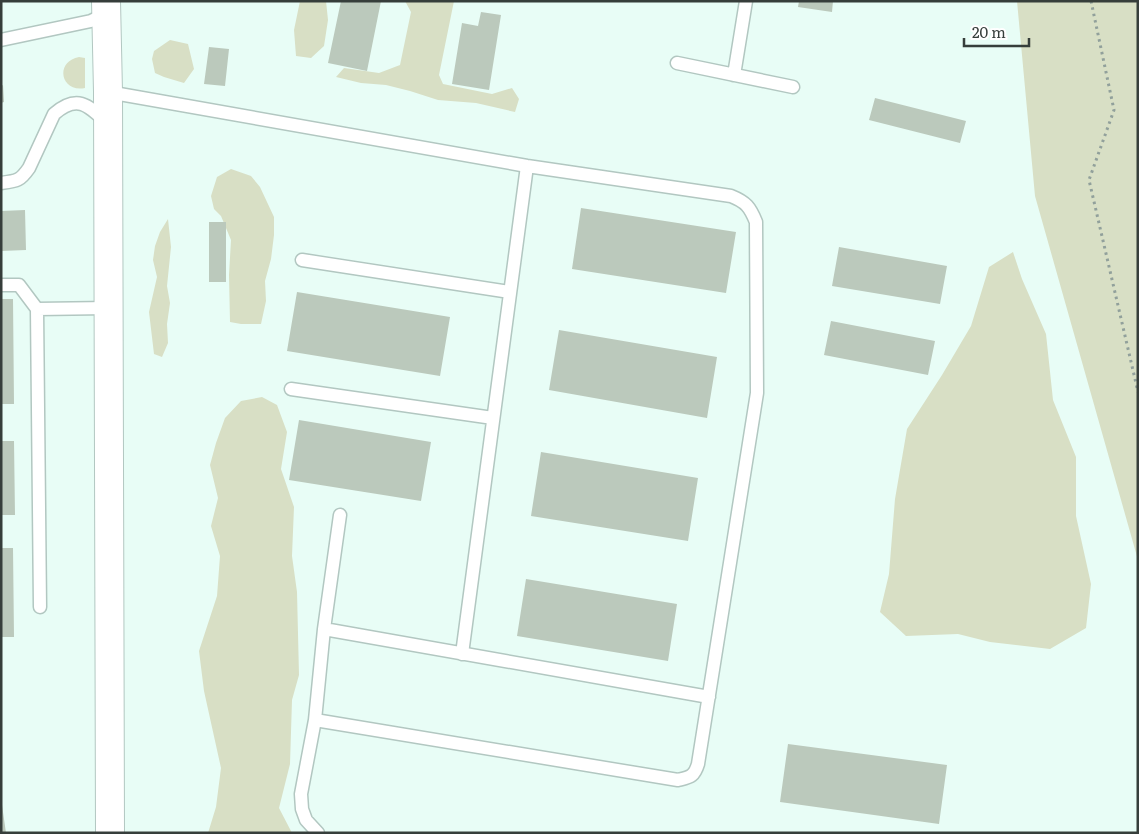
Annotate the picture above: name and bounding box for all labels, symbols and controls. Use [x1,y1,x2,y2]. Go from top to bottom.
scale bar [964,15,1029,47]
text: 20 m [972,20,1006,43]

